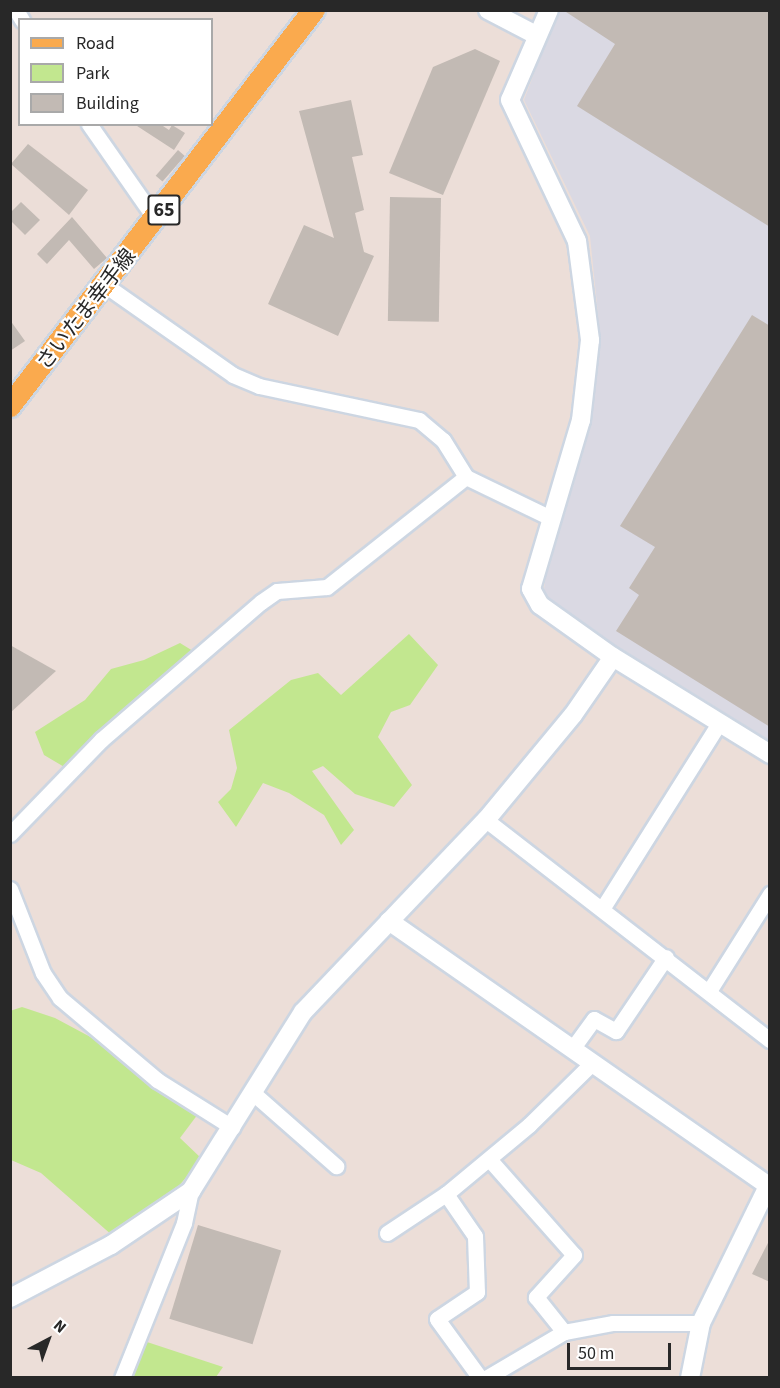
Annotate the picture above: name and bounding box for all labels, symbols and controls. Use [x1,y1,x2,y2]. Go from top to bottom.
legend [18,18,213,126]
text: Road [76,31,115,56]
text: Park [76,61,110,86]
text: Building [76,91,139,116]
road number: 65 [146,193,182,227]
street label: さいたま幸手線 [31,243,141,375]
north arrow [18,1310,78,1370]
text: N [49,1315,71,1338]
scale bar [570,1331,674,1369]
text: 50 m [578,1341,614,1366]

